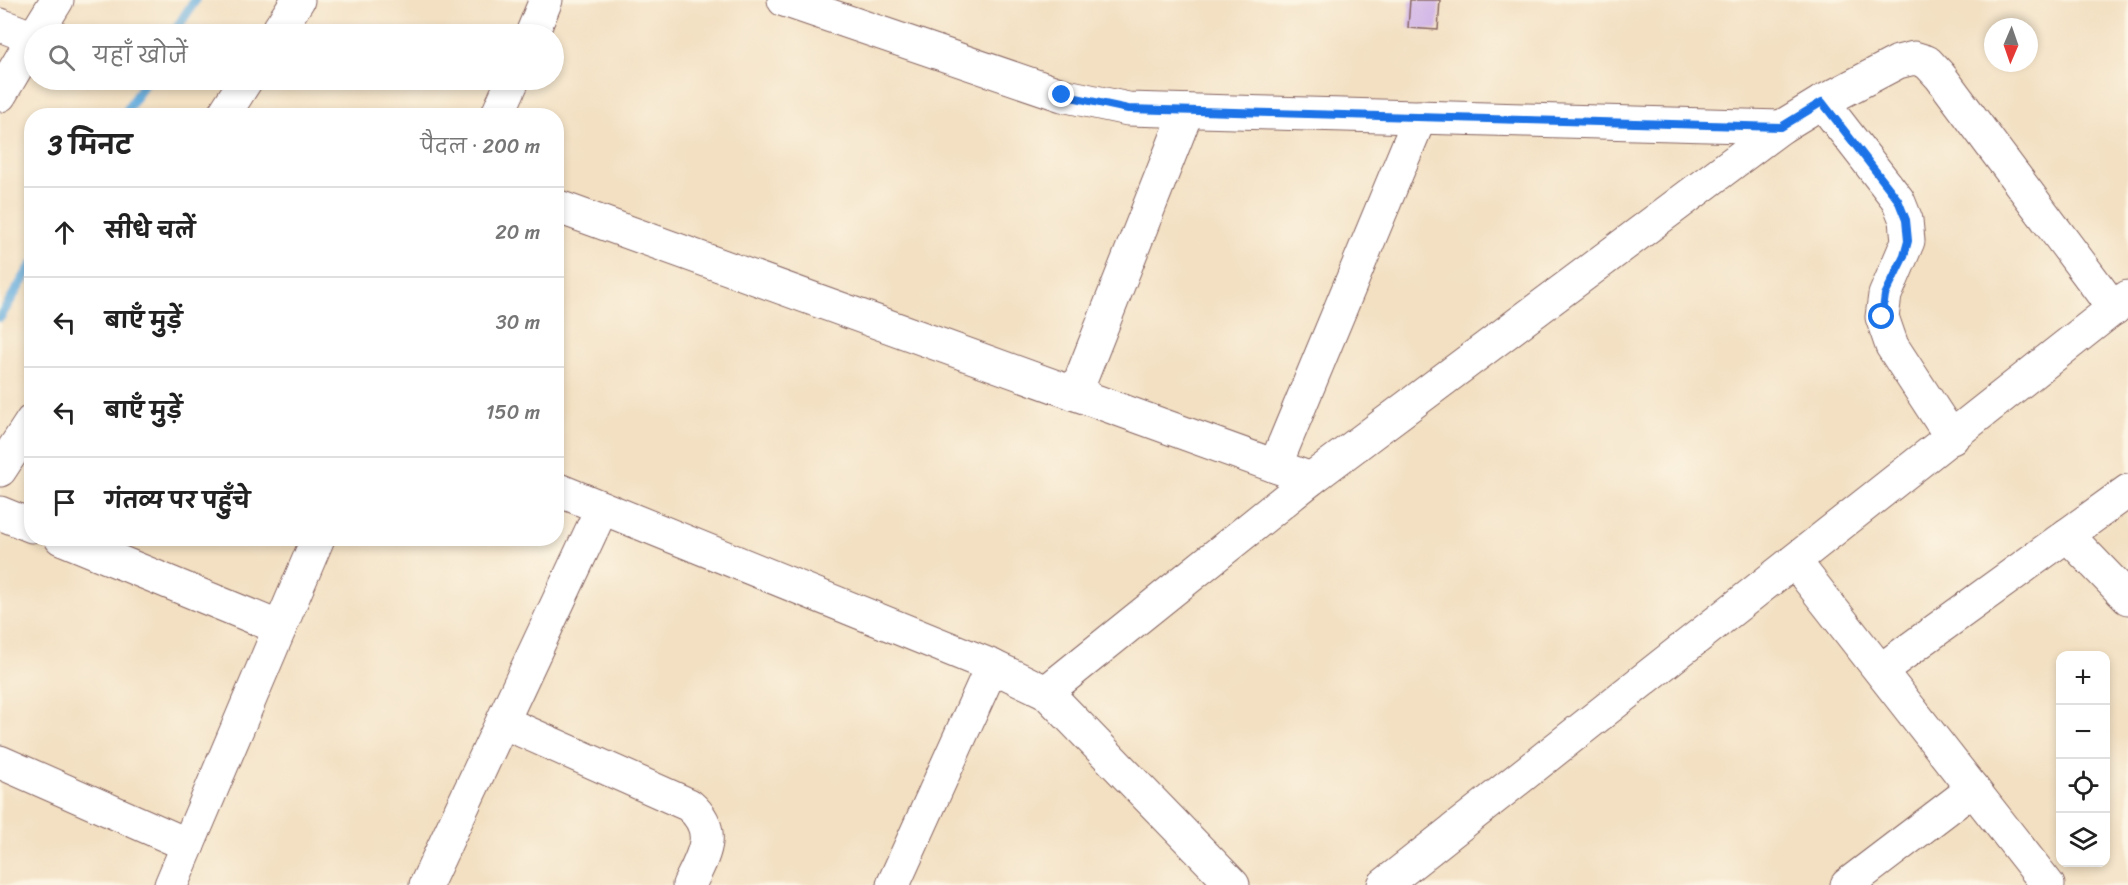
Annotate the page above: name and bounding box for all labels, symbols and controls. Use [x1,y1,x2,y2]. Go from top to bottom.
north arrow [1984,18,2038,72]
search box [24,24,564,90]
text: यहाँ खोजें [93,36,188,75]
icon: search [45,41,78,74]
route end [1048,81,1074,107]
text: 3 मिनट [48,122,132,168]
text: पैदल · 200 m [421,129,540,164]
text: सीधे चलें [105,211,195,250]
text: 20 m [495,215,540,250]
icon: ahead [48,216,81,249]
text: बाएँ मुड़ें [105,301,182,340]
route start [1868,303,1894,329]
text: 30 m [496,305,540,340]
icon: left [48,306,81,339]
text: बाएँ मुड़ें [105,391,182,430]
text: 150 m [486,395,540,430]
icon: left [48,396,81,429]
text: गंतव्य पर पहुँचे [105,481,250,520]
icon: arrive [48,486,81,519]
map controls [2056,651,2110,867]
button: + [2056,651,2110,705]
button: − [2056,705,2110,759]
button: locate [2056,759,2110,813]
button: layers [2056,813,2110,867]

